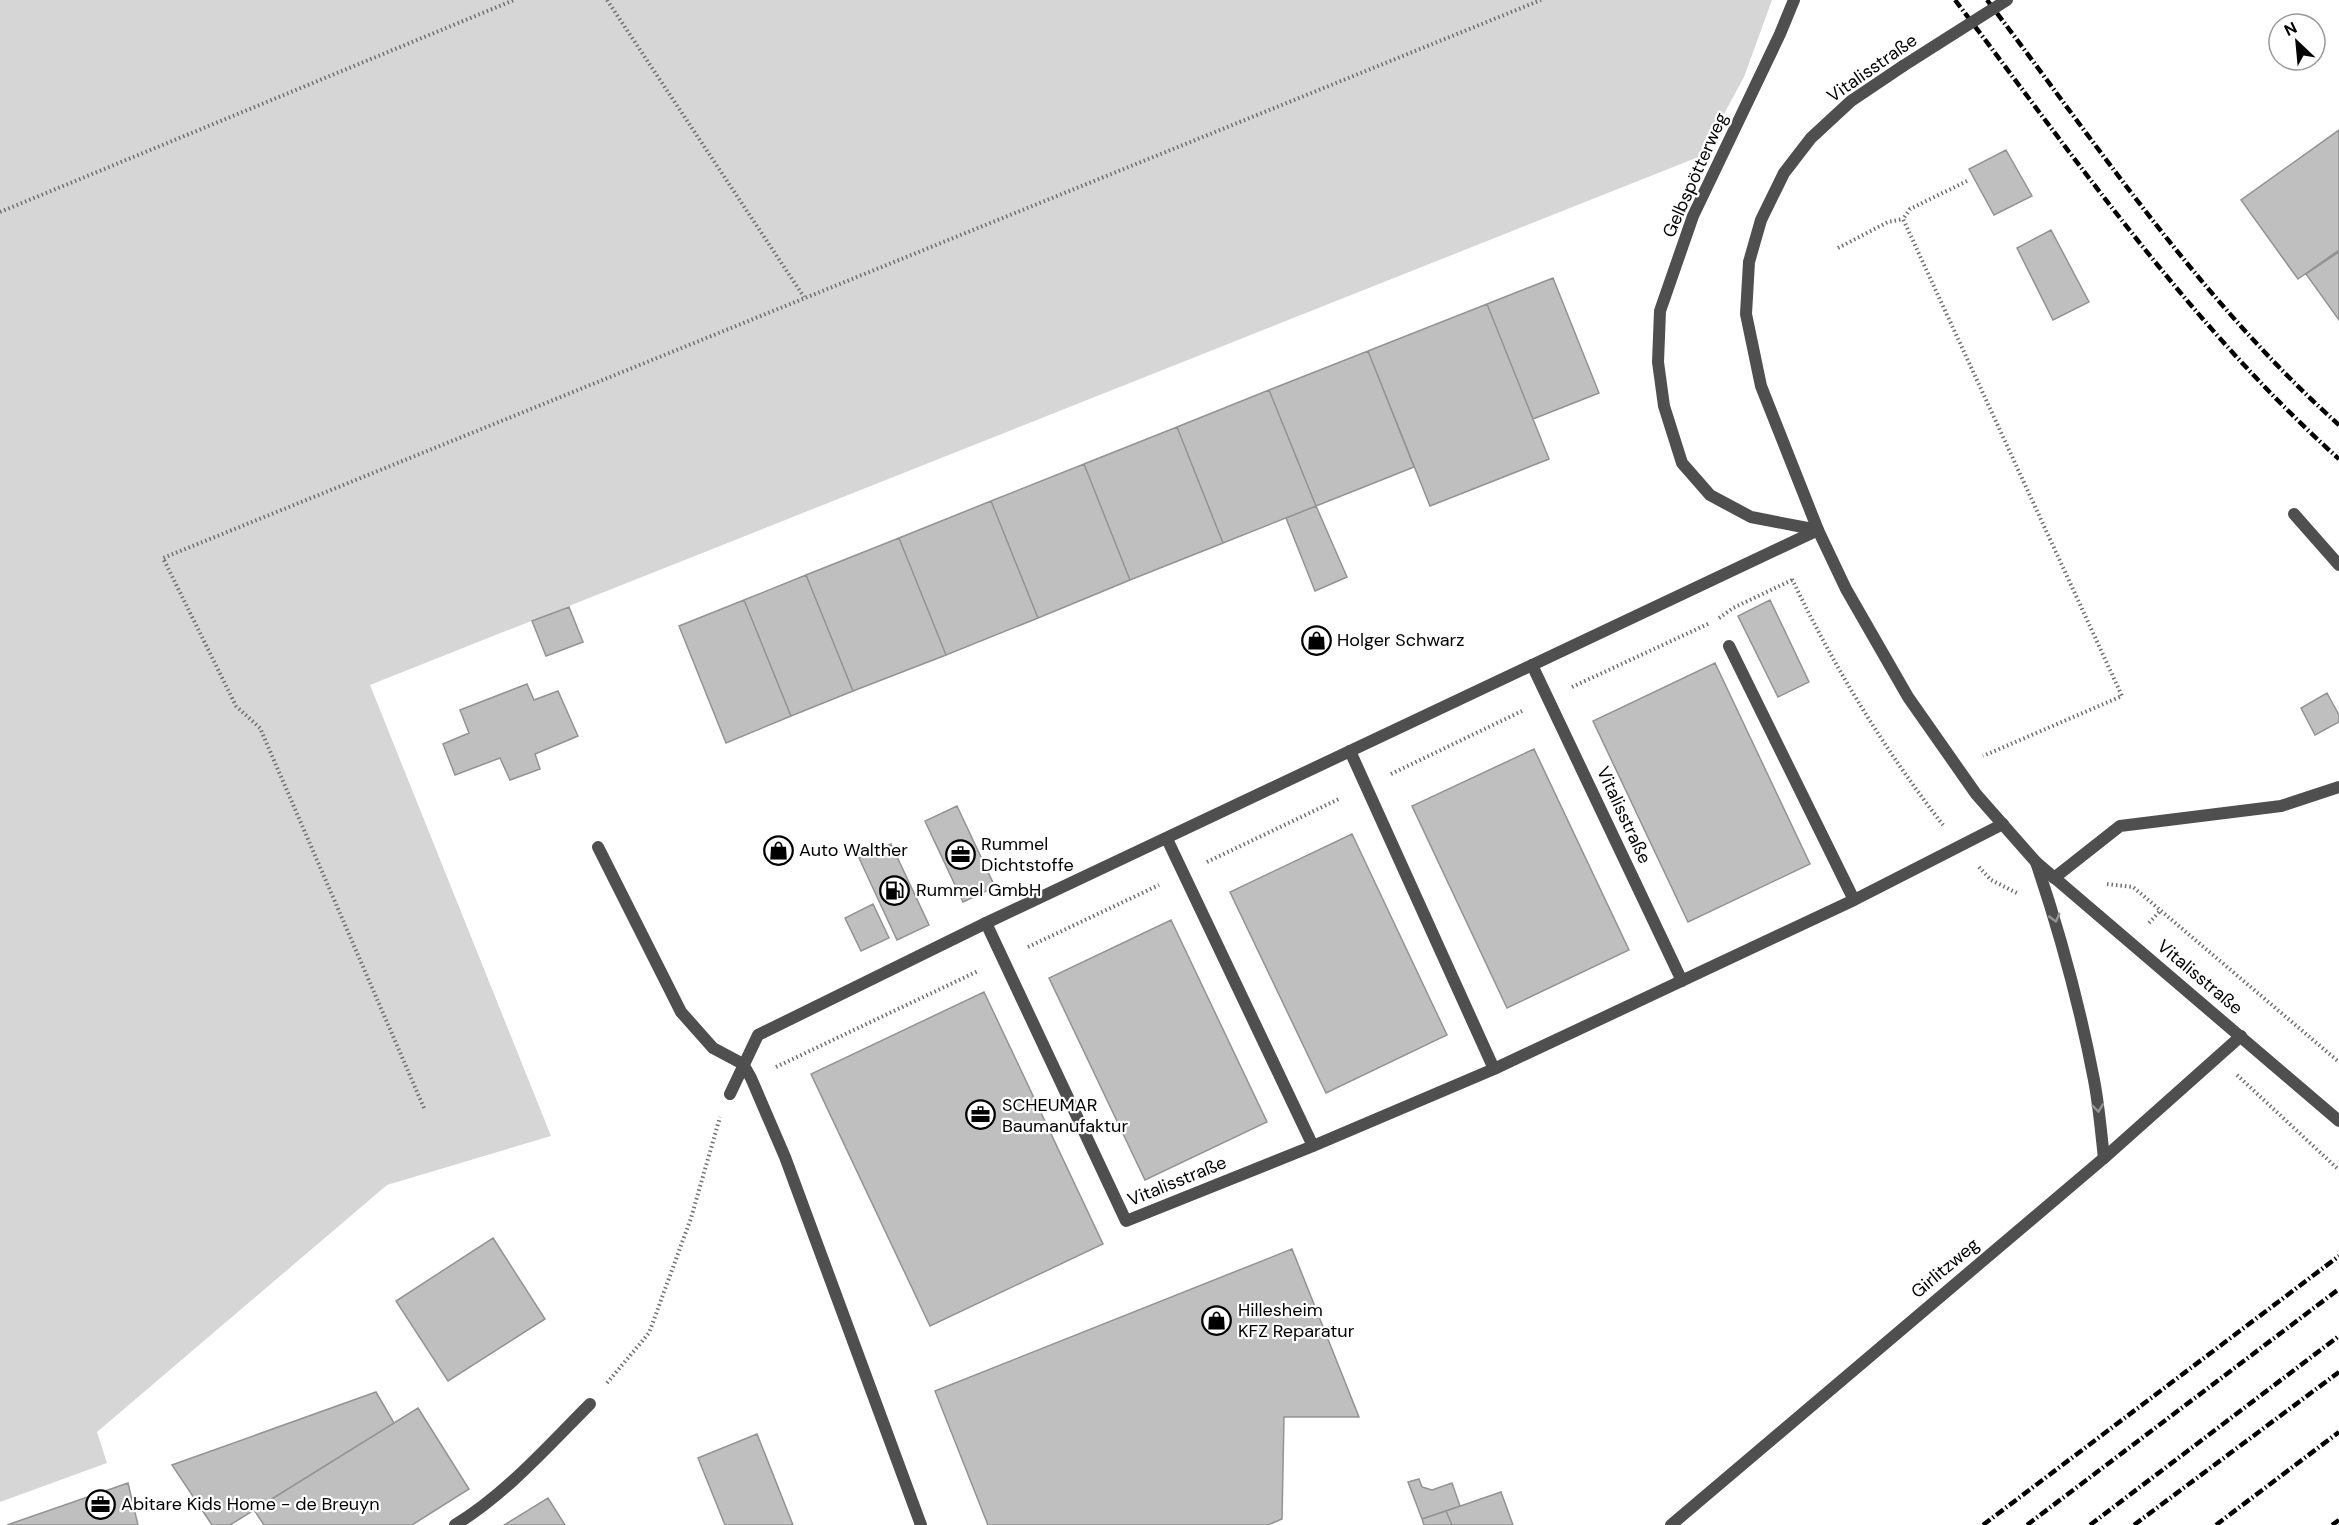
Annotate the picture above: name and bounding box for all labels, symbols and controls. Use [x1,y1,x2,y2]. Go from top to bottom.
north arrow [2267,12,2327,72]
text: N [2281,17,2300,41]
street label: Vitalisstraße [1822,28,1922,108]
street label: Gelbspötterweg [1657,109,1733,241]
shop icon: Holger Schwarz [1300,624,1332,656]
place label: Holger Schwarz [1337,628,1465,652]
street label: Vitalisstraße [1591,763,1657,867]
place label: Rummel Dichtstoffe [981,832,1074,877]
shop icon: Auto Walther [762,834,794,866]
place label: Auto Walther [799,838,908,862]
office icon: Rummel Dichtstoffe [944,838,976,870]
fuel station icon: Rummel GmbH [879,874,911,906]
place label: Rummel GmbH [916,878,1041,902]
one-way arrow [2047,913,2060,923]
street label: Vitalisstraße [2152,934,2248,1020]
place label: SCHEUMAR Baumanufaktur [1002,1093,1128,1138]
office icon: SCHEUMAR Baumanufaktur [965,1099,997,1131]
one-way arrow [2091,1103,2104,1112]
street label: Vitalisstraße [1124,1150,1230,1212]
street label: Girlitzweg [1906,1232,1984,1304]
place label: Hillesheim KFZ Reparatur [1238,1298,1355,1343]
shop icon: Hillesheim KFZ Reparatur [1201,1304,1233,1336]
office icon: Abitare Kids Home - de Breuyn [84,1488,116,1520]
place label: Abitare Kids Home - de Breuyn [121,1492,380,1516]

